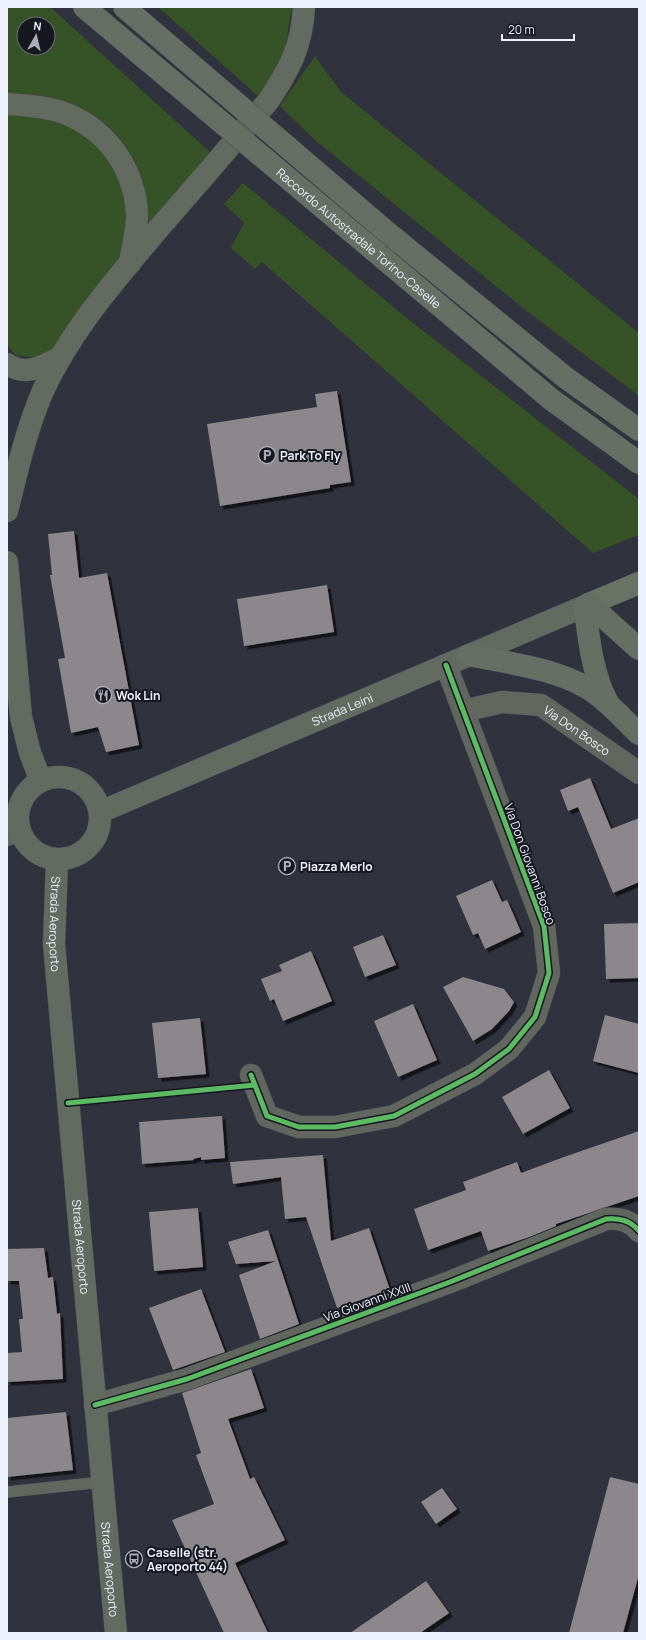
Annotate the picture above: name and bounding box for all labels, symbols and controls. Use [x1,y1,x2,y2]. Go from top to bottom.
north arrow [16,16,56,56]
scale bar [502,16,574,42]
text: N [33,18,43,34]
text: 20 m [508,21,535,38]
street label: Raccordo Autostradale Torino-Caselle [273,164,445,312]
parking icon: Park To Fly [257,445,277,465]
place label: Park To Fly [280,447,341,464]
restaurant icon: Wok Lin [93,685,113,705]
place label: Wok Lin [116,687,161,704]
street label: Strada Leinì [309,689,375,730]
street label: Via Don Bosco [540,701,614,759]
street label: Via Don Giovanni Bosco [500,801,560,927]
parking icon: Piazza Merlo [277,856,297,876]
place label: Piazza Merlo [300,858,373,875]
street label: Strada Aeroporto [45,876,65,972]
street label: Strada Aeroporto [69,1198,94,1295]
street label: Via Giovanni XXIII [321,1278,413,1326]
street label: Strada Aeroporto [98,1521,123,1618]
place label: Caselle (str. Aeroporto 44) [147,1544,228,1575]
bus stop icon: Caselle (str. Aeroporto 44) [124,1549,144,1569]

